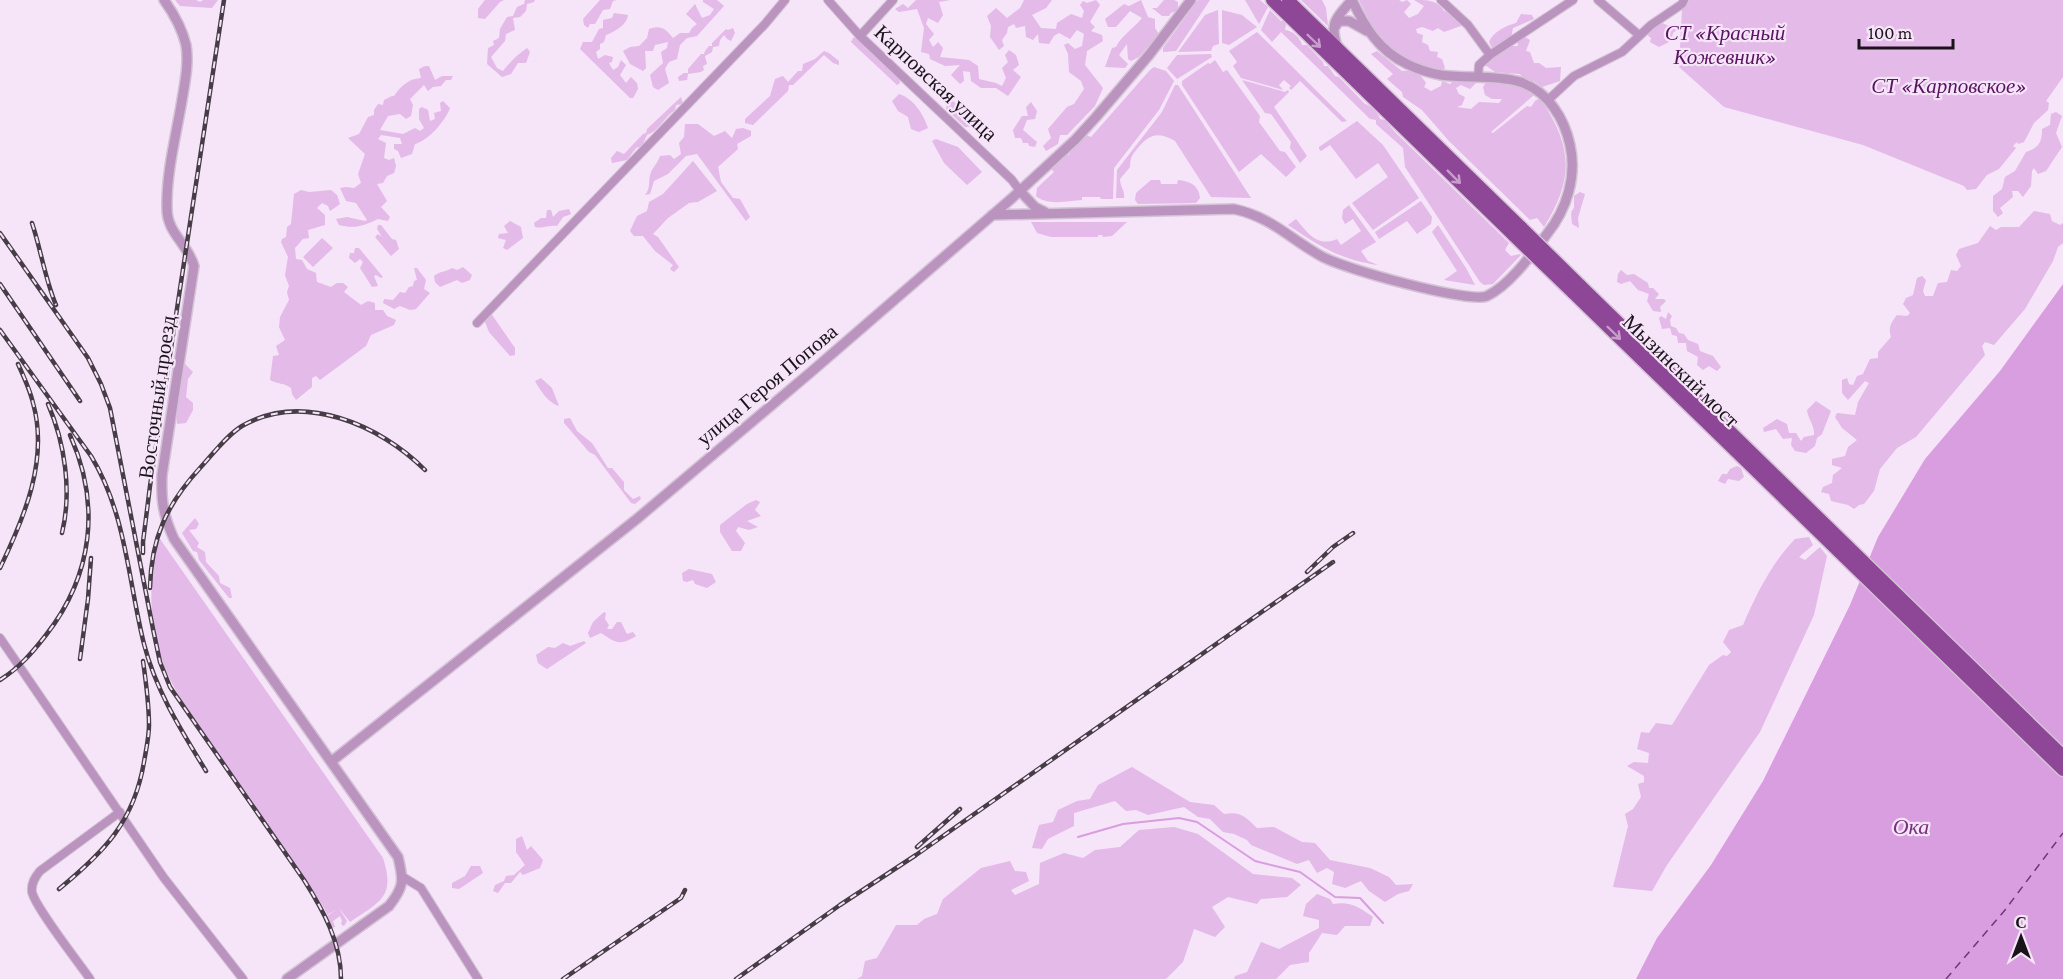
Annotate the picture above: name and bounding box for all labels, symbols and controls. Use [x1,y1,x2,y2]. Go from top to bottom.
scale bar [1859,12,1954,50]
street label: Карповская улица [870,20,1003,146]
park label: СТ «Красный Кожевник» [1665,21,1786,69]
text: 100 m [1868,23,1913,43]
one-way arrow [1307,33,1322,48]
park label: СТ «Карповское» [1871,74,2027,98]
one-way arrow [1447,169,1462,184]
street label: Мызинский мост [1618,309,1744,433]
street label: Восточный проезд [134,313,180,480]
street label: улица Героя Попова [692,319,843,451]
one-way arrow [1606,326,1621,340]
water label: Ока [1893,814,1929,839]
north arrow [1991,907,2051,967]
text: С [2015,914,2027,931]

